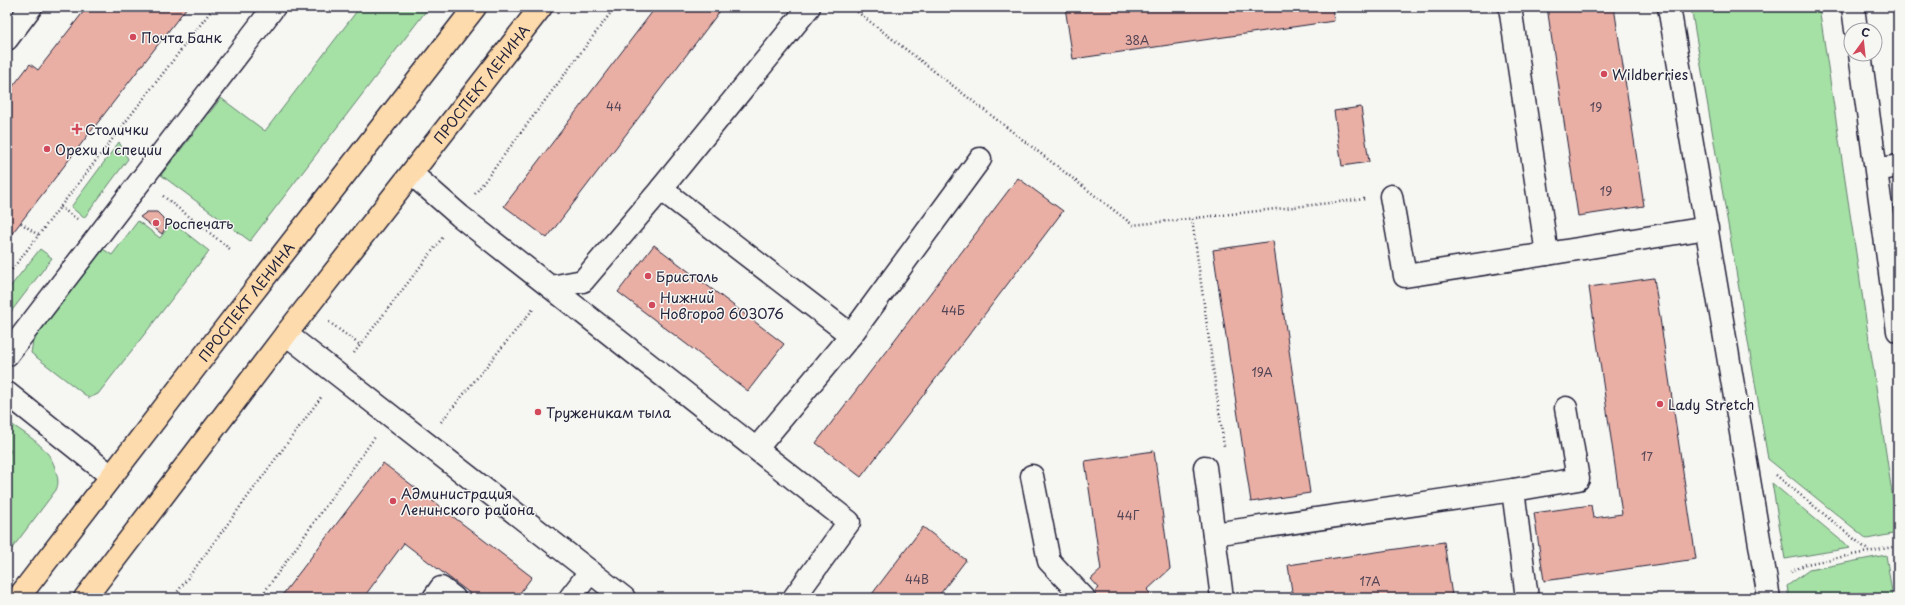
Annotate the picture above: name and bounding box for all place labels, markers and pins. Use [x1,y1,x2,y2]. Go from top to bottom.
place label: Почта Банк [141,27,223,48]
marker: Почта Банк [128,32,138,42]
place label: Wildberries [1612,64,1688,85]
marker: Wildberries [1599,69,1609,79]
place label: Столички [85,119,149,140]
marker: Столички [72,124,82,134]
place label: Орехи и специи [55,139,162,160]
marker: Орехи и специи [42,144,52,154]
place label: Роспечать [164,213,233,234]
marker: Роспечать [151,218,161,228]
place label: Бристоль [656,266,718,287]
marker: Бристоль [643,271,653,281]
place label: Нижний Новгород 603076 [660,287,784,324]
marker: Нижний Новгород 603076 [647,300,657,310]
place label: Lady Stretch [1668,394,1755,415]
marker: Lady Stretch [1655,399,1665,409]
place label: Труженикам тыла [546,402,671,423]
marker: Труженикам тыла [533,407,543,417]
place label: Администрация Ленинского района [401,483,535,520]
marker: Администрация Ленинского района [388,496,398,506]

